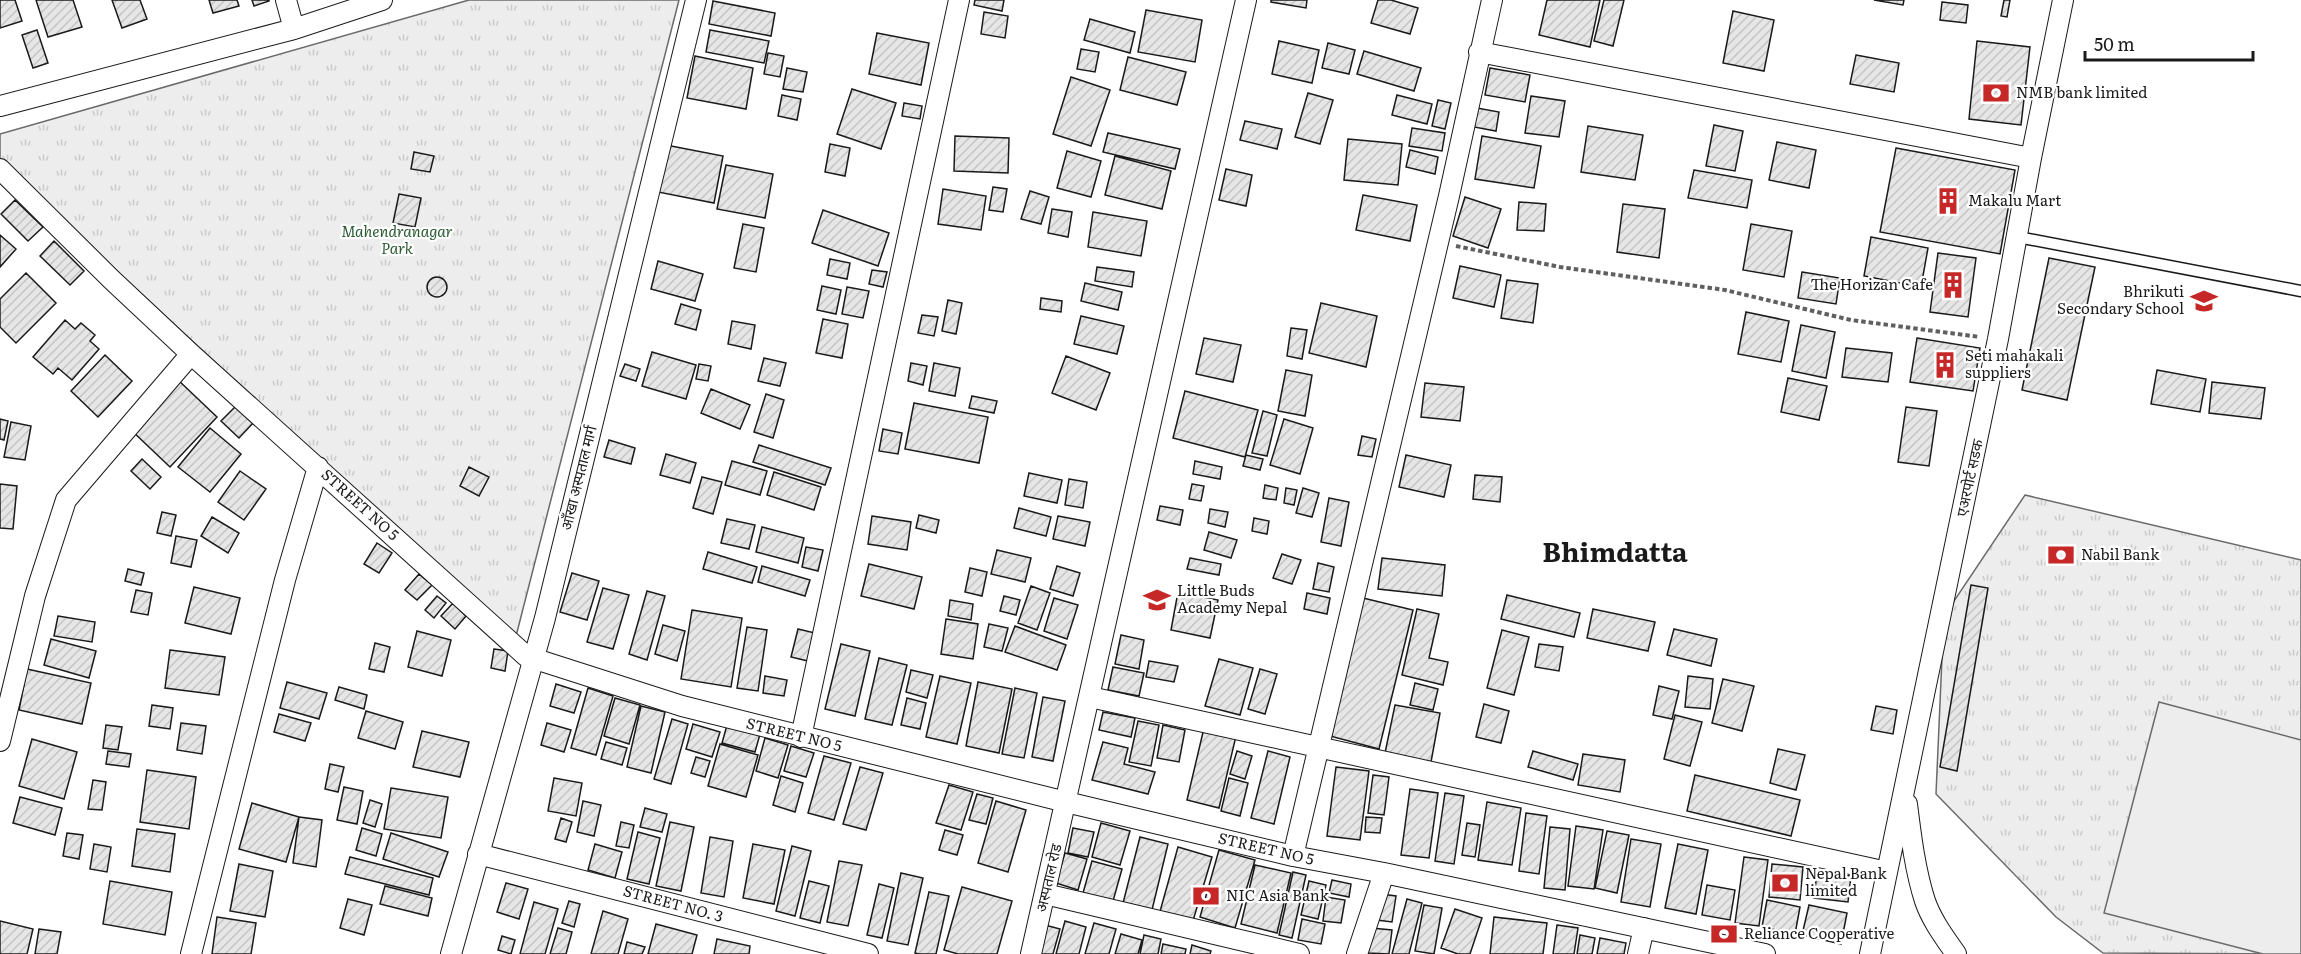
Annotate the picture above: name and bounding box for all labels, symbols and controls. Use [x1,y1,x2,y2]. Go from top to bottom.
scale bar [2085,24,2253,62]
text: 50 m [2094,30,2135,57]
bank icon: NMB bank limited [1981,78,2011,108]
place label: NMB bank limited [2016,80,2147,103]
building icon: Makalu Mart [1933,186,1963,216]
place label: Makalu Mart [1968,188,2061,211]
park label: Mahendranagar Park [341,219,453,259]
building icon: The Horizan Cafe [1938,270,1968,300]
place label: The Horizan Cafe [1811,272,1933,295]
place label: Bhrikuti Secondary School [2057,279,2184,319]
school or university icon: Bhrikuti Secondary School [2189,286,2219,316]
place label: Seti mahakali suppliers [1965,343,2063,383]
building icon: Seti mahakali suppliers [1930,350,1960,380]
street label: आँखा अस्पताल मार्ग [553,422,602,532]
street label: एअरपोर्ट सडक [1949,436,1988,518]
street label: STREET NO 5 [317,463,405,545]
district label: Bhimdatta [1542,530,1688,570]
bank icon: Nabil Bank [2046,540,2076,570]
place label: Nabil Bank [2081,542,2160,565]
place label: Little Buds Academy Nepal [1177,578,1287,618]
school or university icon: Little Buds Academy Nepal [1142,585,1172,615]
street label: STREET NO 5 [744,711,845,757]
street label: STREET NO 5 [1216,825,1317,870]
street label: अस्पताल रोड [1029,840,1067,914]
place label: Nepal Bank limited [1805,861,1888,901]
bank icon: Nepal Bank limited [1770,868,1800,898]
street label: STREET NO. 3 [621,878,726,927]
bank icon: NIC Asia Bank [1191,881,1221,911]
place label: NIC Asia Bank [1226,883,1330,906]
bank icon: Reliance Cooperative [1709,919,1739,949]
place label: Reliance Cooperative [1744,921,1895,944]

